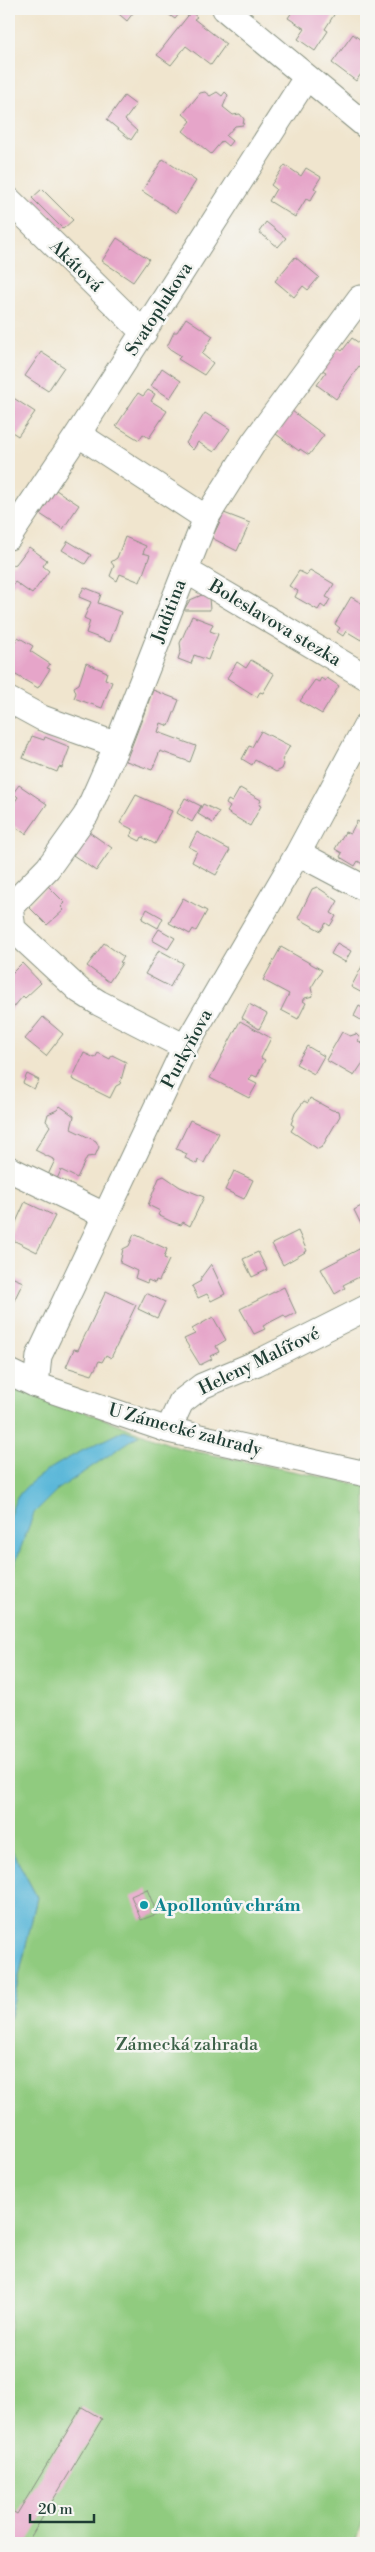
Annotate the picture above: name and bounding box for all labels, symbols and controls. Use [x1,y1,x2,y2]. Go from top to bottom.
street label: Akátová [44,234,108,298]
street label: Svatoplukova [120,257,198,360]
street label: Boleslavova stezka [204,574,346,672]
street label: Juditina [146,575,192,647]
street label: Purkyňova [156,1005,218,1093]
street label: Heleny Malířové [194,1322,324,1400]
street label: U Zámecké zahrady [106,1398,265,1462]
place label: Apollonův chrám [153,1894,301,1917]
marker: Apollonův chrám [138,1899,150,1911]
park label: Zámecká zahrada [116,2033,259,2056]
scale bar [30,2492,94,2524]
text: 20 m [38,2500,73,2519]

